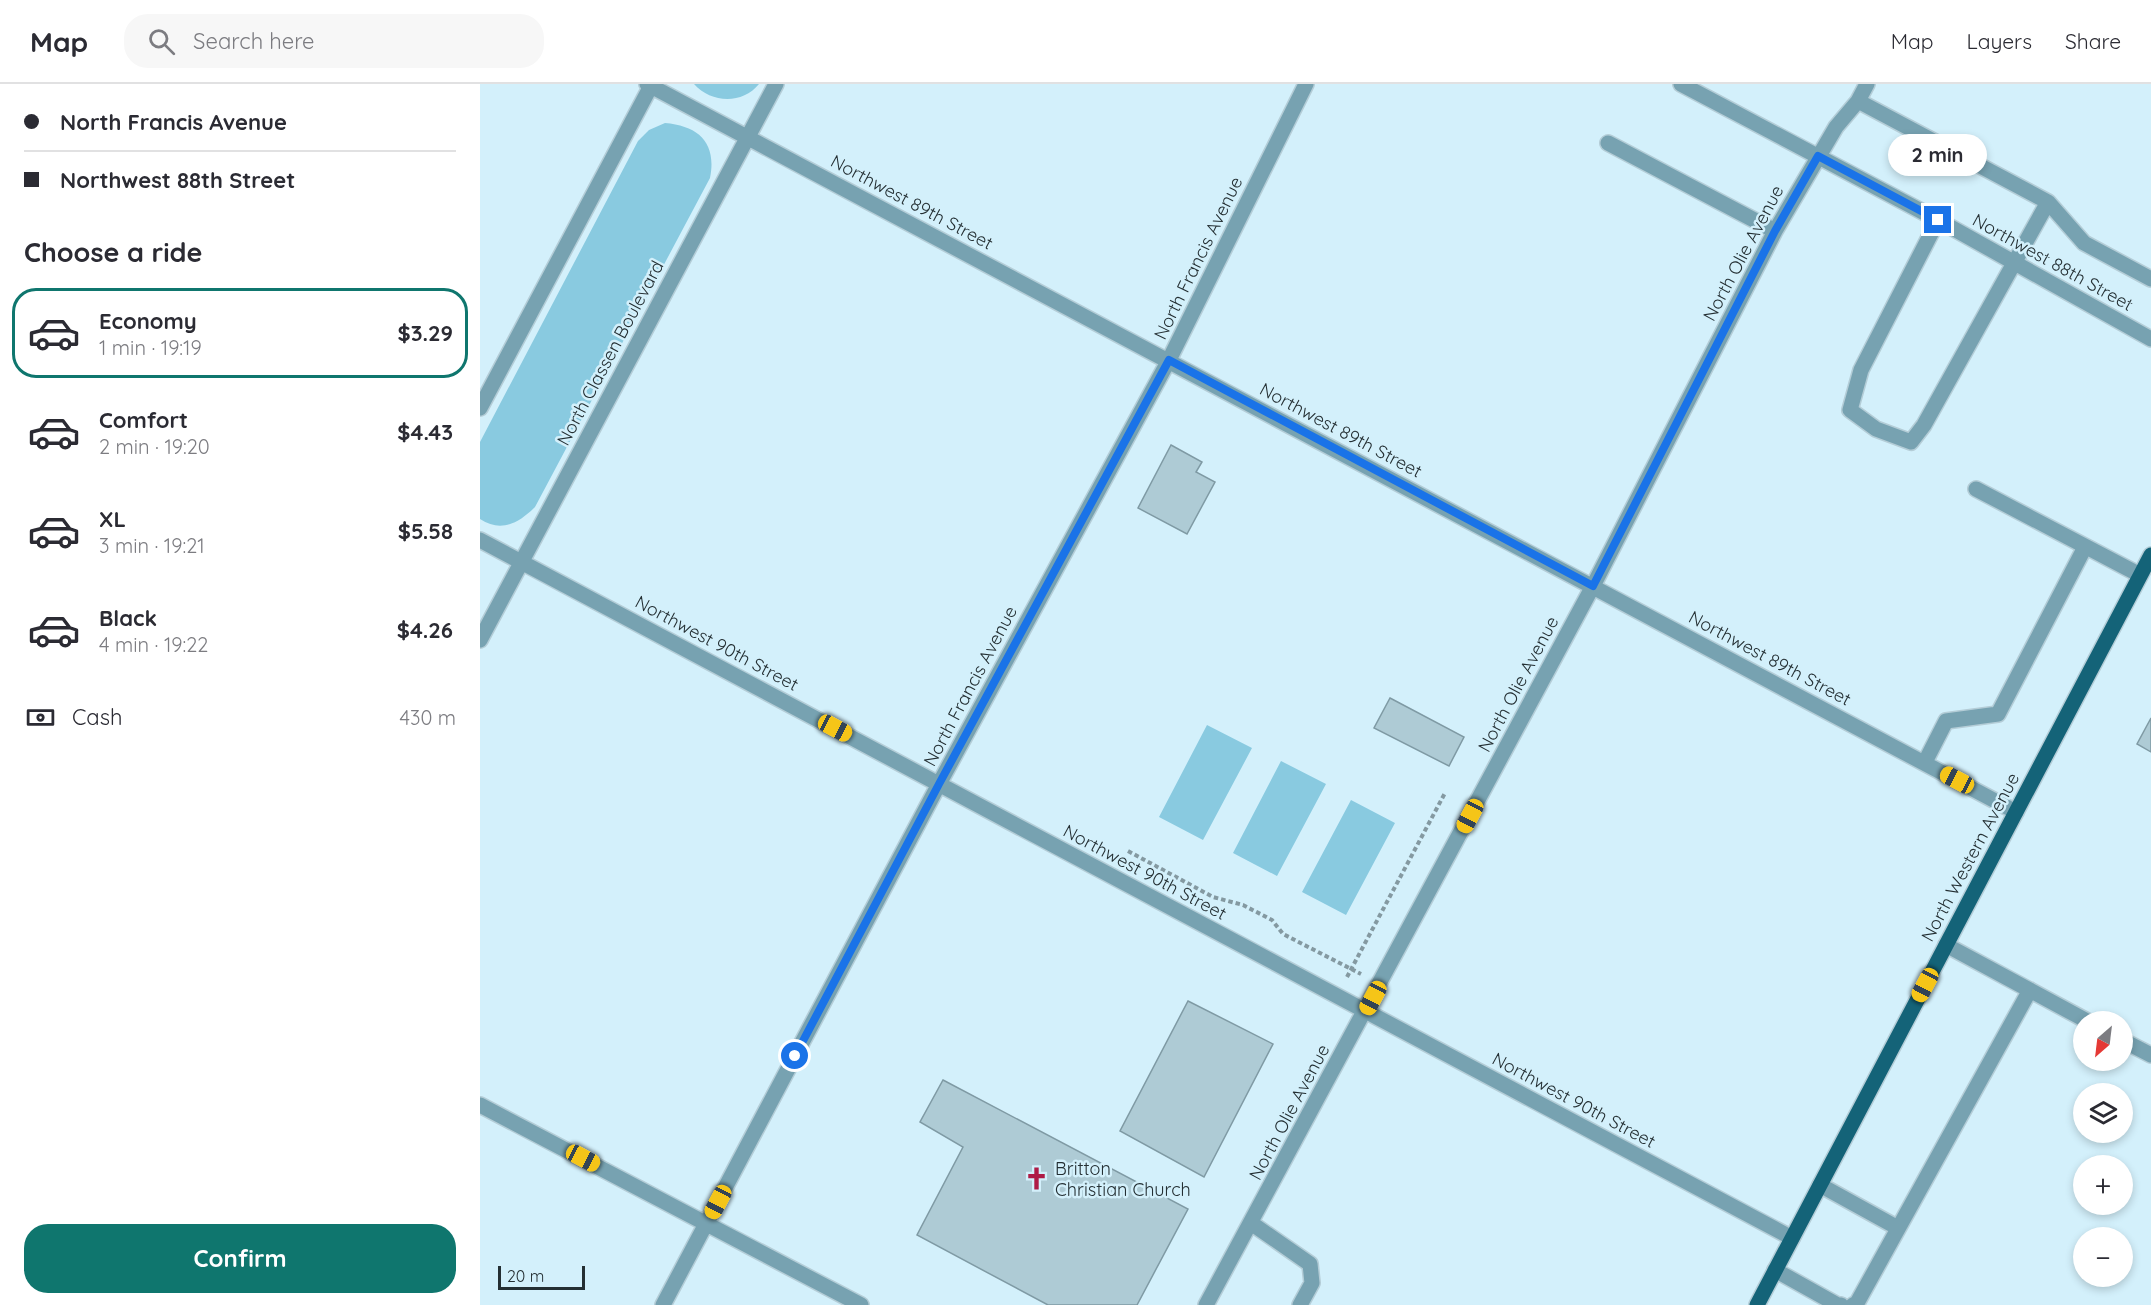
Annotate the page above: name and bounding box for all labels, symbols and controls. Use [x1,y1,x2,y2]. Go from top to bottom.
search box [124,14,544,68]
text: Map [30,24,88,59]
icon: search [145,25,178,58]
text: Search here [193,27,315,55]
text: Map [1891,28,1934,54]
text: Layers [1967,28,2032,54]
text: Share [2065,28,2121,54]
text: North Francis Avenue [60,108,287,136]
callout: 2 min [1888,133,1988,175]
text: 2 min [1911,142,1964,167]
street label: Northwest 89th Street [827,149,997,255]
text: Northwest 88th Street [60,166,295,194]
street label: North Francis Avenue [1149,173,1247,343]
street label: North Olie Avenue [1698,181,1788,325]
route end [1924,206,1951,233]
street label: Northwest 88th Street [1969,208,2137,316]
text: Choose a ride [24,235,202,269]
street label: North Classen Boulevard [551,257,669,449]
icon: car [27,306,81,360]
text: Economy [99,307,197,335]
text: $3.29 [398,319,453,347]
text: 1 min · 19:19 [99,335,202,360]
street label: Northwest 89th Street [1256,377,1426,483]
icon: car [27,405,81,459]
text: Comfort [99,406,188,434]
text: $4.43 [397,418,453,446]
text: 2 min · 19:20 [99,434,210,459]
icon: car [27,504,81,558]
text: XL [99,505,126,533]
text: $5.58 [398,517,453,545]
text: 3 min · 19:21 [99,533,205,558]
street label: Northwest 90th Street [631,590,803,696]
street label: North Francis Avenue [918,602,1022,770]
icon: car [27,603,81,657]
text: Black [99,604,157,632]
street label: Northwest 89th Street [1685,605,1855,711]
street label: North Olie Avenue [1473,612,1563,756]
text: $4.26 [397,616,453,644]
text: 4 min · 19:22 [99,632,208,657]
icon: cash [24,701,57,734]
text: Cash [72,703,123,731]
text: 430 m [399,705,456,730]
car [815,712,855,744]
car [1937,764,1977,796]
street label: North Western Avenue [1916,769,2024,945]
car [1454,796,1486,836]
street label: Northwest 90th Street [1059,819,1231,925]
car [1909,965,1941,1005]
car [1357,978,1389,1018]
north arrow [2073,1011,2133,1071]
map controls [2073,1011,2133,1287]
street label: North Olie Avenue [1244,1040,1334,1184]
route start [781,1042,808,1069]
street label: Northwest 90th Street [1488,1047,1660,1153]
button: layers [2073,1083,2133,1143]
car [563,1142,603,1174]
button: + [2073,1155,2133,1215]
place label: Britton Christian Church [1055,1157,1191,1201]
church icon: Britton Christian Church [1024,1165,1050,1191]
car [702,1182,734,1222]
button: Confirm [24,1224,456,1293]
button: − [2073,1227,2133,1287]
scale bar [498,1263,585,1290]
text: 20 m [507,1266,544,1286]

